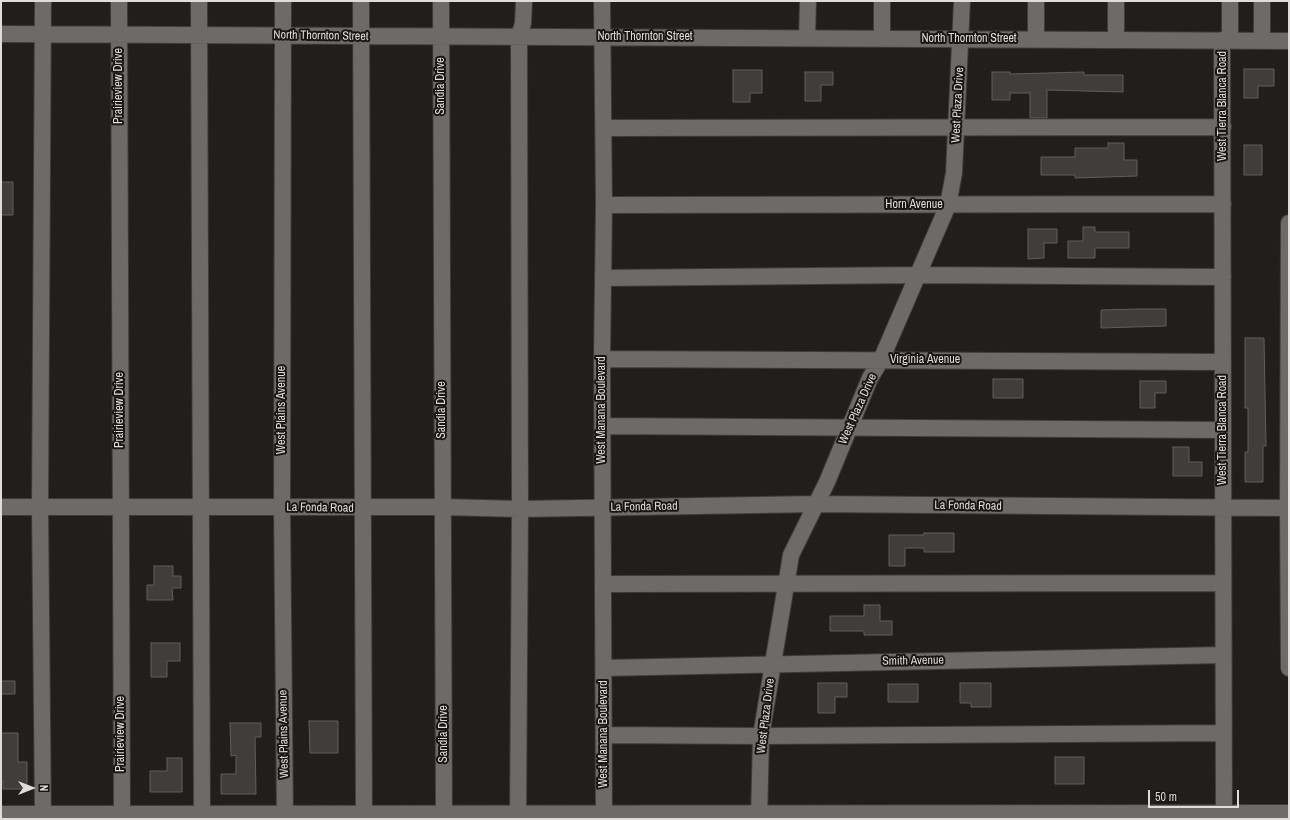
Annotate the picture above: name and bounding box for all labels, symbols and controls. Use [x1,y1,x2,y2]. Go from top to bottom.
street label: North Thornton Street [273,28,369,44]
street label: North Thornton Street [597,30,693,44]
street label: North Thornton Street [921,32,1017,46]
street label: Prairieview Drive [112,48,126,124]
street label: West Tierra Blanca Road [1216,51,1230,161]
street label: Sandia Drive [434,57,448,115]
street label: West Plaza Drive [949,67,967,143]
street label: Horn Avenue [885,198,943,212]
street label: Virginia Avenue [890,353,960,367]
street label: West Manana Boulevard [595,356,609,464]
street label: West Plains Avenue [275,366,289,454]
street label: West Plaza Drive [836,371,880,447]
street label: Prairieview Drive [113,372,127,448]
street label: West Tierra Blanca Road [1216,375,1230,485]
street label: Sandia Drive [435,381,449,439]
street label: La Fonda Road [934,498,1002,514]
street label: La Fonda Road [610,499,678,515]
street label: La Fonda Road [286,500,354,516]
street label: Smith Avenue [882,653,944,669]
street label: West Plaza Drive [754,677,778,755]
street label: West Manana Boulevard [597,680,611,788]
street label: West Plains Avenue [276,690,292,778]
street label: Prairieview Drive [114,696,128,772]
street label: Sandia Drive [437,705,451,763]
north arrow [12,768,52,808]
scale bar [1150,782,1241,808]
text: N [37,785,51,791]
text: 50 m [1155,789,1177,805]

